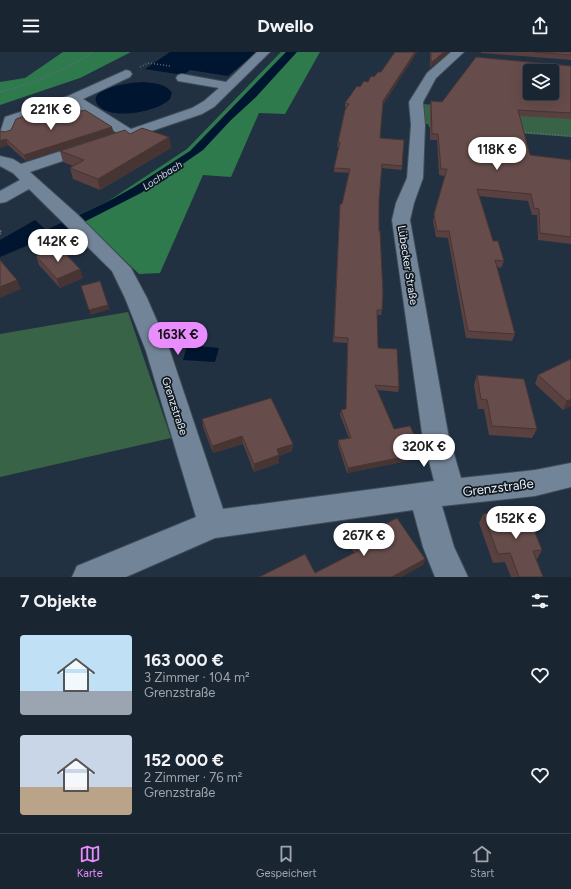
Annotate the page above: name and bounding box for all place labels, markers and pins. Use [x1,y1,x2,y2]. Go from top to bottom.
pin: 221K € [18,97,84,131]
pin: 118K € [464,137,530,171]
pin: 142K € [25,229,91,263]
pin: 163K € [145,322,211,356]
pin: 320K € [391,434,457,468]
pin: 152K € [483,506,549,540]
pin: 267K € [331,523,397,557]

